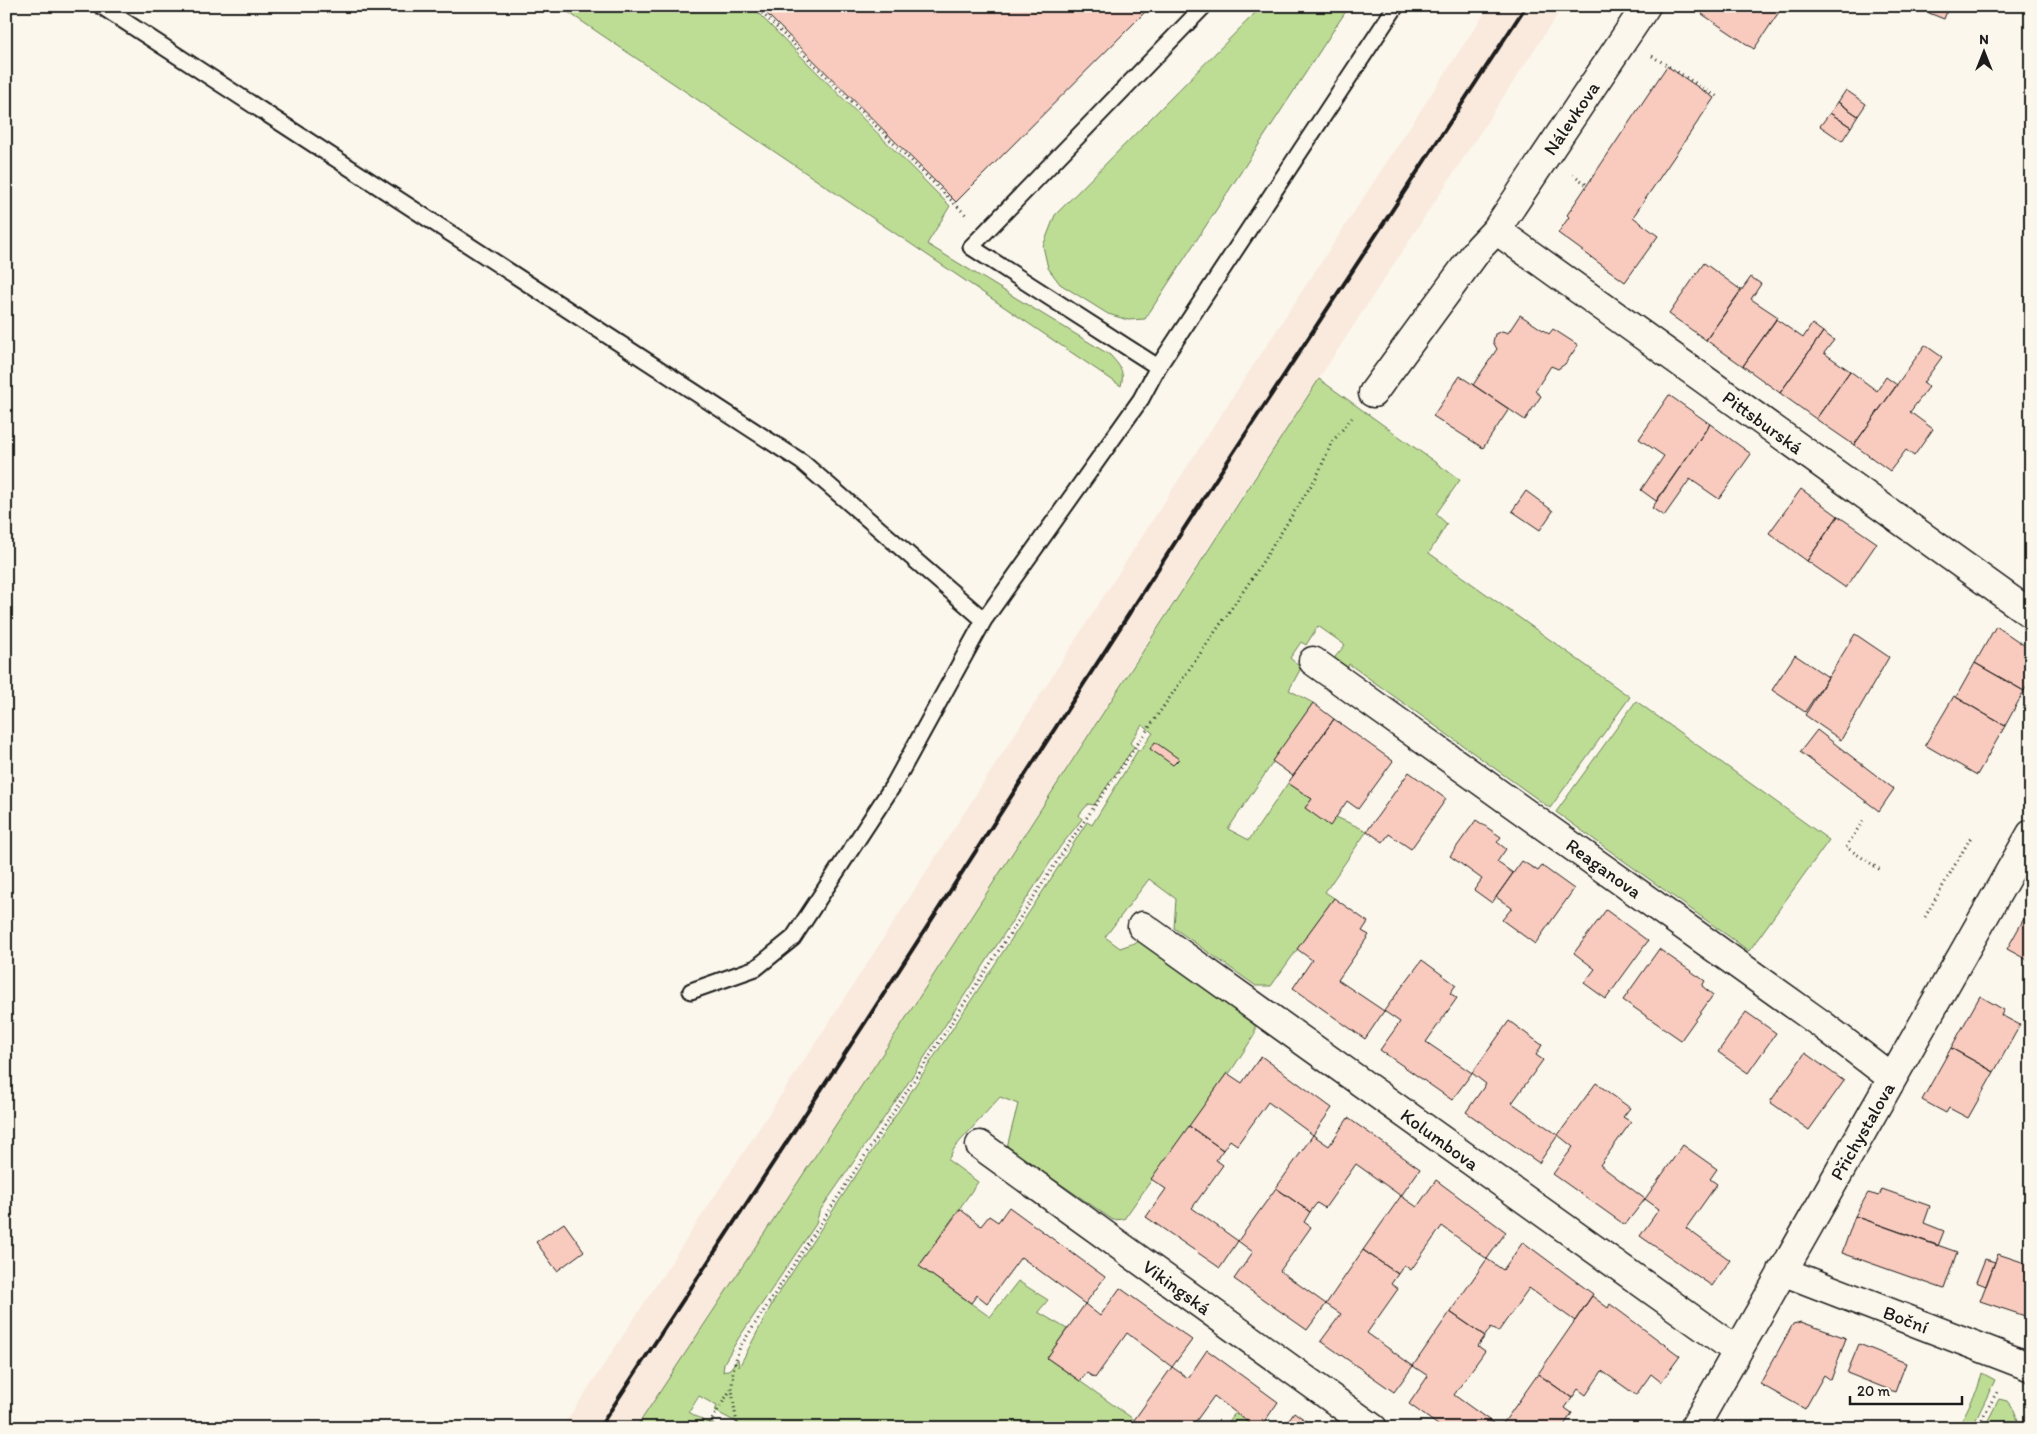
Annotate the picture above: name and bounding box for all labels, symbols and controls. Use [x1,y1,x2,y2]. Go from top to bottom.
north arrow [1960,28,2010,78]
text: N [1979,31,1989,48]
street label: Nálevkova [1538,77,1605,160]
street label: Pittsburská [1718,386,1807,459]
street label: Reaganova [1562,833,1646,903]
street label: Přichystalova [1825,1078,1900,1184]
street label: Kolumbova [1396,1103,1483,1176]
street label: Vikingská [1138,1255,1215,1320]
street label: Boční [1880,1300,1932,1339]
scale bar [1850,1374,1962,1406]
text: 20 m [1857,1382,1891,1400]

